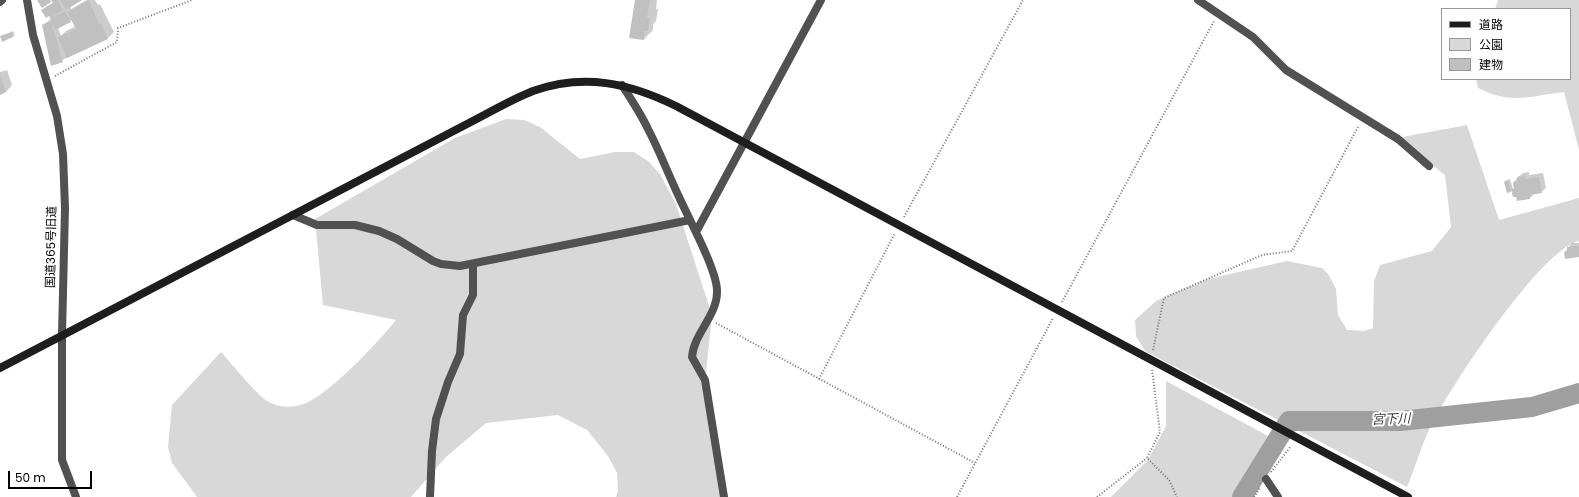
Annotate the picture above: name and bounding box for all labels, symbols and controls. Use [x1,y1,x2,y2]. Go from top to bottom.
legend [1441,8,1571,80]
text: 道路 [1479,16,1503,33]
text: 公園 [1479,36,1503,53]
text: 建物 [1479,56,1503,73]
street label: 国道365号旧道 [44,206,60,288]
water label: 宮下川 [1371,412,1411,428]
scale bar [10,463,94,489]
text: 50 m [15,469,46,486]

